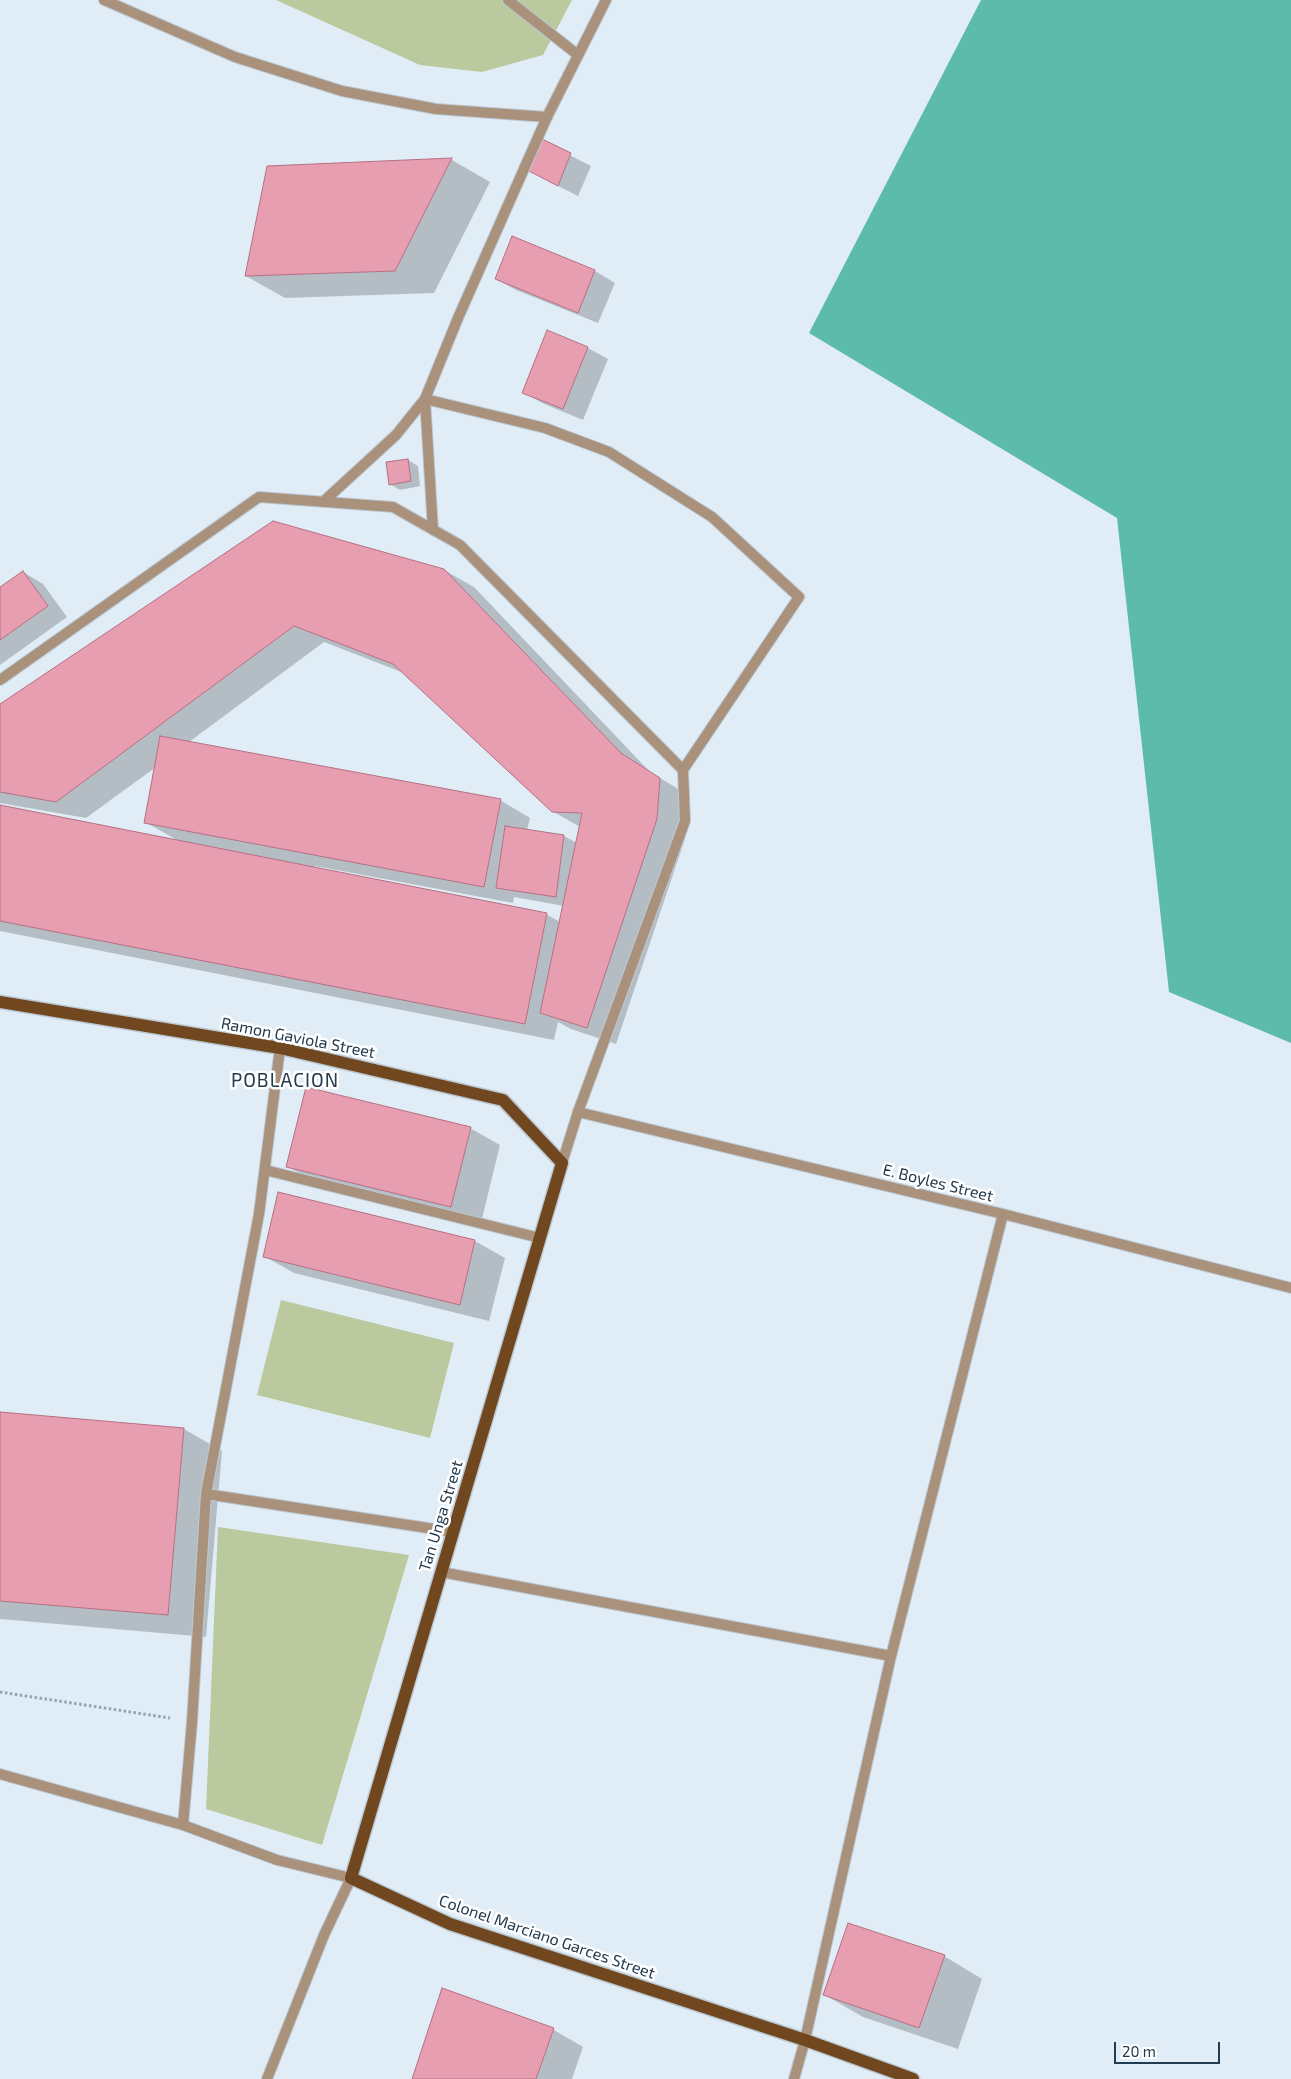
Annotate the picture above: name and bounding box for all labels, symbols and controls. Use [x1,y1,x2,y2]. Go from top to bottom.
street label: Ramon Gaviola Street [219,1014,377,1062]
district label: POBLACION [230,1070,340,1092]
street label: E. Boyles Street [881,1160,995,1206]
street label: Tan Unga Street [415,1458,467,1574]
street label: Colonel Marciano Garces Street [436,1891,658,1983]
scale bar [1116,2032,1222,2064]
text: 20 m [1122,2042,1156,2060]

